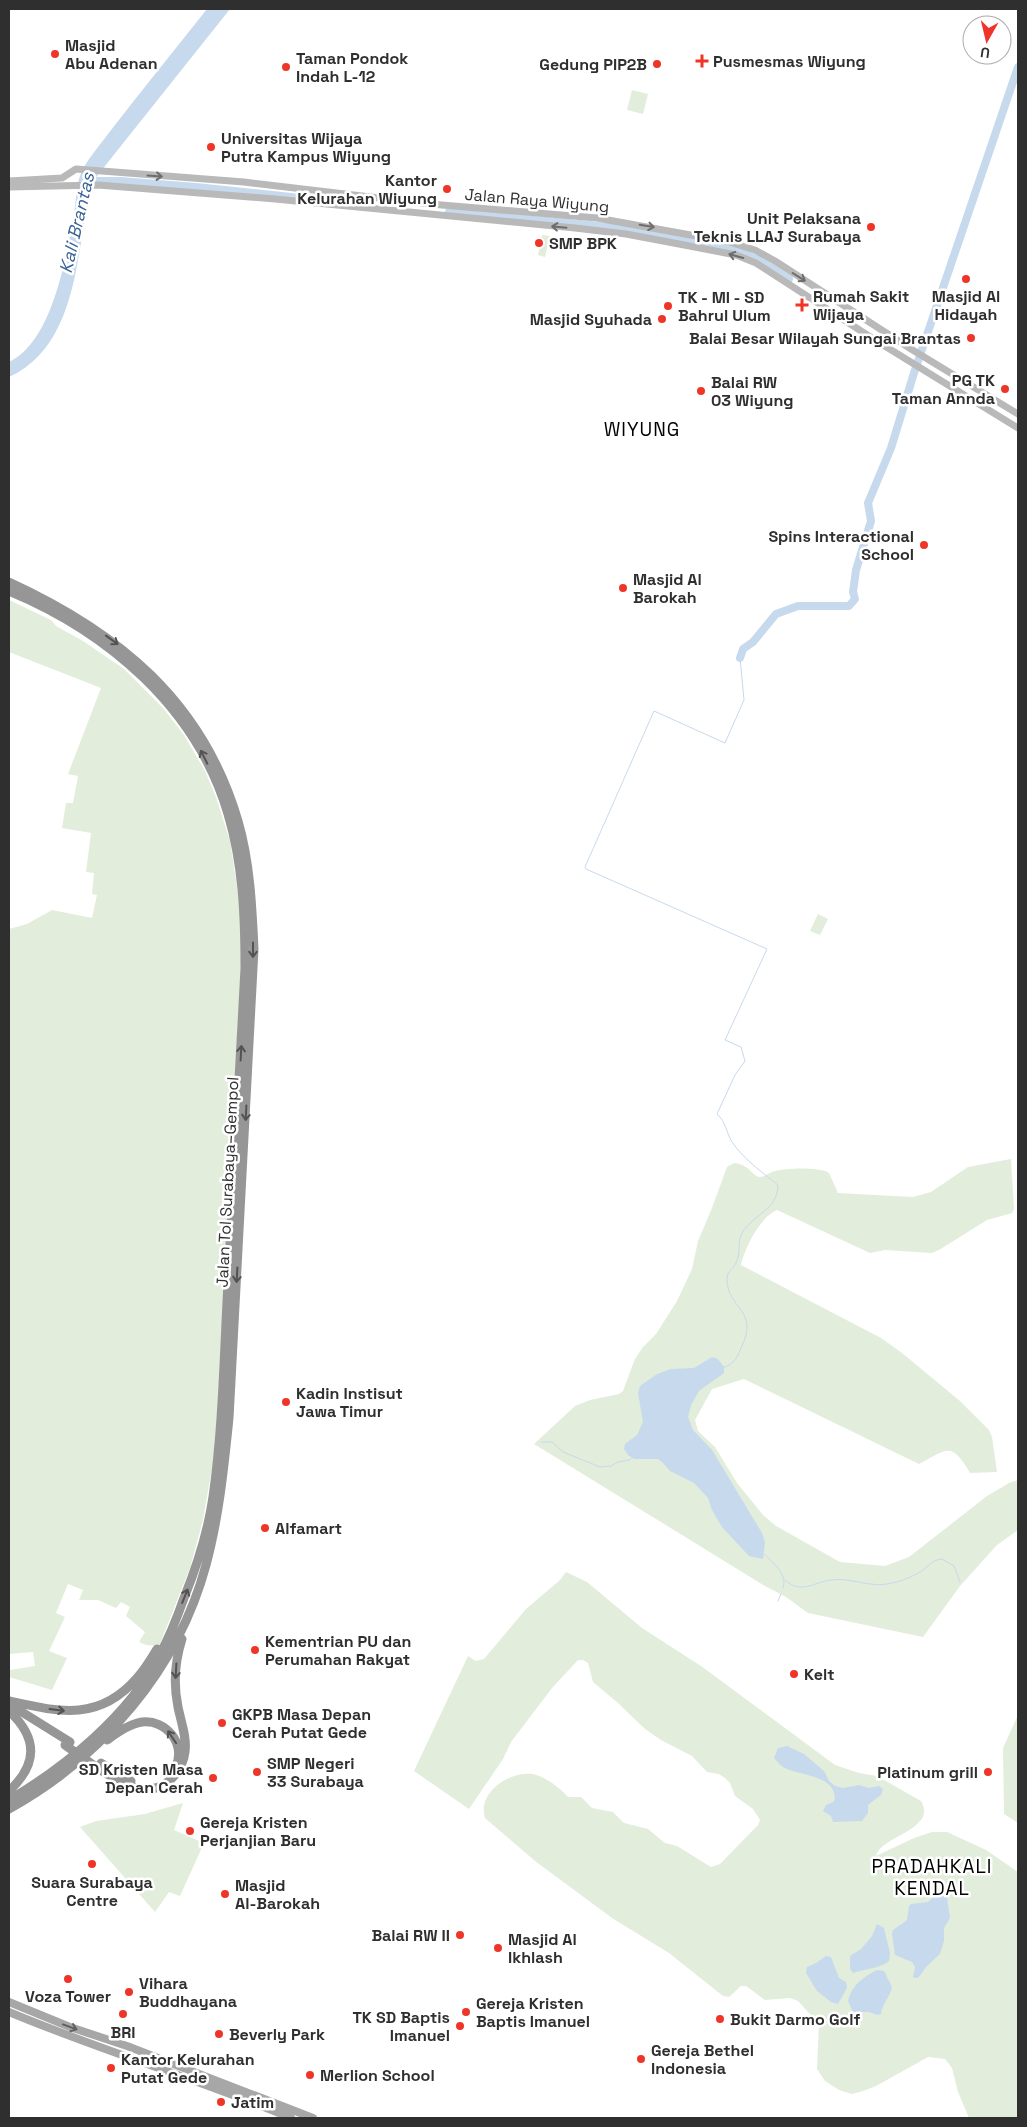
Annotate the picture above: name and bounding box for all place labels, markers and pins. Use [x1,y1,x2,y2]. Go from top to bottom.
place label: Masjid Abu Adenan [65,35,158,74]
marker: Masjid Abu Adenan [49,48,61,60]
place label: Taman Pondok Indah L-12 [296,48,408,87]
place label: Pusmesmas Wiyung [713,51,866,72]
place label: Gedung PIP2B [539,54,647,75]
marker: Pusmesmas Wiyung [695,54,709,68]
marker: Gedung PIP2B [651,58,663,70]
marker: Taman Pondok Indah L-12 [280,61,292,73]
place label: Universitas Wijaya Putra Kampus Wiyung [221,128,391,167]
marker: Universitas Wijaya Putra Kampus Wiyung [205,141,217,153]
place label: Kantor Kelurahan Wiyung [297,170,437,209]
marker: Kantor Kelurahan Wiyung [441,183,453,195]
place label: Unit Pelaksana Teknis LLAJ Surabaya [694,208,861,247]
marker: Unit Pelaksana Teknis LLAJ Surabaya [865,221,877,233]
place label: SMP BPK [549,233,617,254]
marker: SMP BPK [533,237,545,249]
marker: Masjid Al Hidayah [960,273,972,285]
place label: Rumah Sakit Wijaya [813,286,909,325]
place label: Masjid Al Hidayah [932,286,1000,325]
place label: TK - MI - SD Bahrul Ulum [678,287,771,326]
marker: Rumah Sakit Wijaya [795,298,809,312]
marker: TK - MI - SD Bahrul Ulum [662,300,674,312]
place label: Masjid Syuhada [530,309,652,330]
marker: Masjid Syuhada [656,313,668,325]
place label: Balai Besar Wilayah Sungai Brantas [689,328,961,349]
marker: Balai Besar Wilayah Sungai Brantas [965,332,977,344]
place label: PG TK Taman Annda [892,370,995,409]
place label: Balai RW 03 Wiyung [711,372,793,411]
marker: PG TK Taman Annda [999,383,1011,395]
marker: Balai RW 03 Wiyung [695,385,707,397]
place label: Spins Interactional School [768,526,914,565]
marker: Spins Interactional School [918,539,930,551]
place label: Masjid Al Barokah [633,569,702,608]
marker: Masjid Al Barokah [617,582,629,594]
place label: Kadin Instisut Jawa Timur [296,1383,403,1422]
marker: Kadin Instisut Jawa Timur [280,1396,292,1408]
place label: Alfamart [275,1518,342,1539]
marker: Alfamart [259,1522,271,1534]
place label: Kementrian PU dan Perumahan Rakyat [265,1631,411,1670]
marker: Kementrian PU dan Perumahan Rakyat [249,1644,261,1656]
place label: Kelt [804,1664,835,1685]
marker: Kelt [788,1668,800,1680]
place label: GKPB Masa Depan Cerah Putat Gede [232,1704,371,1743]
marker: GKPB Masa Depan Cerah Putat Gede [216,1717,228,1729]
place label: SMP Negeri 33 Surabaya [267,1753,364,1792]
place label: SD Kristen Masa Depan Cerah [79,1759,203,1798]
place label: Platinum grill [877,1762,978,1783]
marker: SMP Negeri 33 Surabaya [251,1766,263,1778]
marker: Platinum grill [982,1766,994,1778]
marker: SD Kristen Masa Depan Cerah [207,1772,219,1784]
place label: Gereja Kristen Perjanjian Baru [200,1812,316,1851]
marker: Gereja Kristen Perjanjian Baru [184,1825,196,1837]
marker: Suara Surabaya Centre [86,1858,98,1870]
place label: Suara Surabaya Centre [31,1872,153,1911]
place label: Masjid Al-Barokah [235,1875,320,1914]
marker: Masjid Al-Barokah [219,1888,231,1900]
place label: Balai RW II [371,1925,450,1946]
marker: Balai RW II [454,1929,466,1941]
place label: Masjid Al Ikhlash [508,1929,577,1968]
marker: Masjid Al Ikhlash [492,1942,504,1954]
marker: Voza Tower [62,1973,74,1985]
place label: Vihara Buddhayana [139,1973,237,2012]
place label: Voza Tower [25,1986,111,2007]
marker: Vihara Buddhayana [123,1986,135,1998]
place label: Gereja Kristen Baptis Imanuel [476,1993,590,2032]
marker: Gereja Kristen Baptis Imanuel [460,2006,472,2018]
place label: TK SD Baptis Imanuel [352,2007,450,2046]
marker: BRI [117,2008,129,2020]
place label: Bukit Darmo Golf [730,2009,861,2030]
marker: Bukit Darmo Golf [714,2013,726,2025]
marker: TK SD Baptis Imanuel [454,2020,466,2032]
place label: BRI [111,2022,135,2043]
place label: Beverly Park [229,2024,325,2045]
marker: Beverly Park [213,2028,225,2040]
place label: Gereja Bethel Indonesia [651,2040,754,2079]
place label: Kantor Kelurahan Putat Gede [121,2049,255,2088]
marker: Gereja Bethel Indonesia [635,2053,647,2065]
marker: Kantor Kelurahan Putat Gede [105,2062,117,2074]
place label: Merlion School [320,2065,435,2086]
marker: Merlion School [304,2069,316,2081]
place label: Jatim [231,2092,274,2113]
marker: Jatim [215,2096,227,2108]

